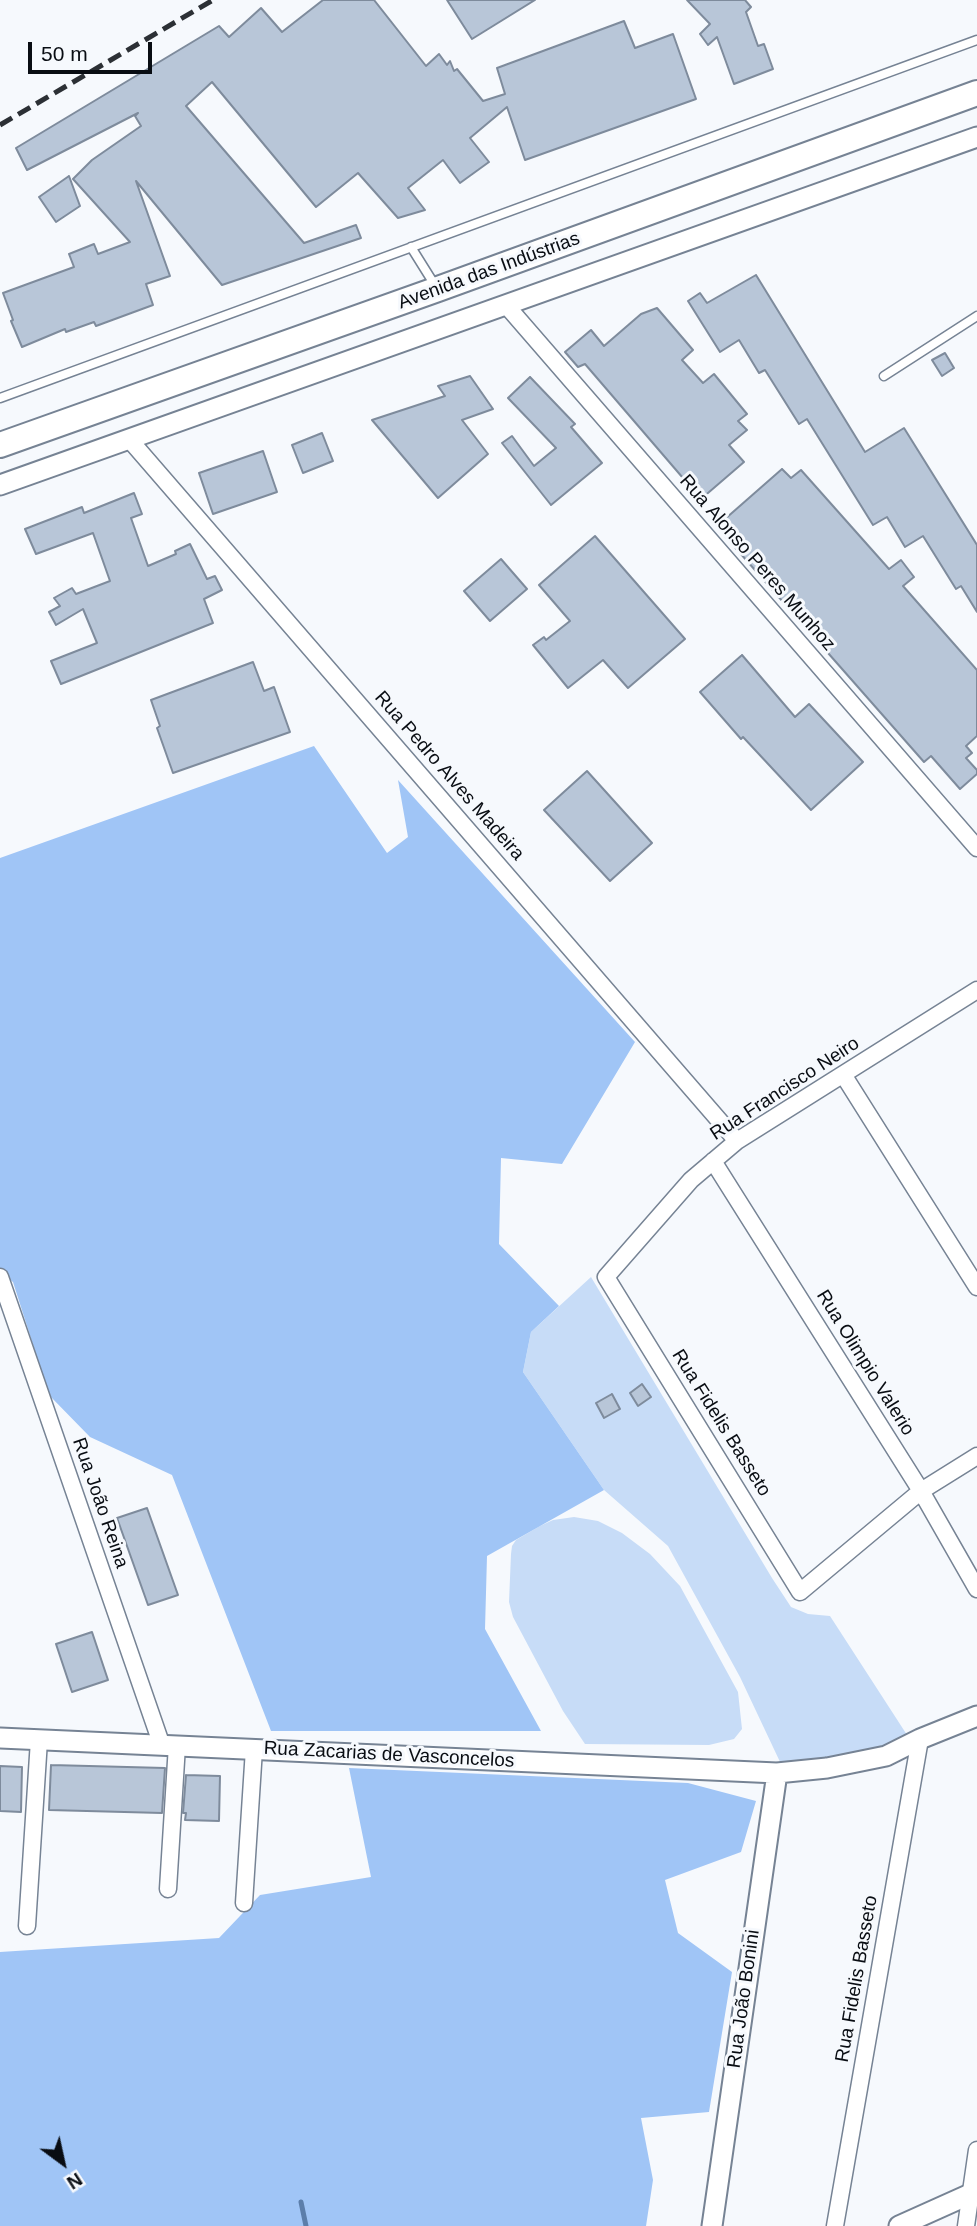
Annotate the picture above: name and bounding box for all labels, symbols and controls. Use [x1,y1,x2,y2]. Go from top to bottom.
scale bar [32,28,156,72]
text: 50 m [41,42,88,65]
street label: Avenida das Indústrias [395,227,583,315]
street label: Rua Alonso Peres Munhoz [674,470,840,656]
street label: Rua Pedro Alves Madeira [369,687,529,865]
street label: Rua Francisco Neiro [706,1032,864,1146]
street label: Rua Olimpio Valerio [811,1286,919,1440]
street label: Rua Fidelis Basseto [667,1345,775,1501]
street label: Rua João Reina [67,1435,133,1571]
street label: Rua Zacarias de Vasconcelos [263,1737,515,1773]
street label: Rua Fidelis Basseto [831,1894,883,2064]
street label: Rua João Bonini [723,1928,765,2070]
north arrow [28,2128,98,2198]
text: N [63,2168,86,2194]

